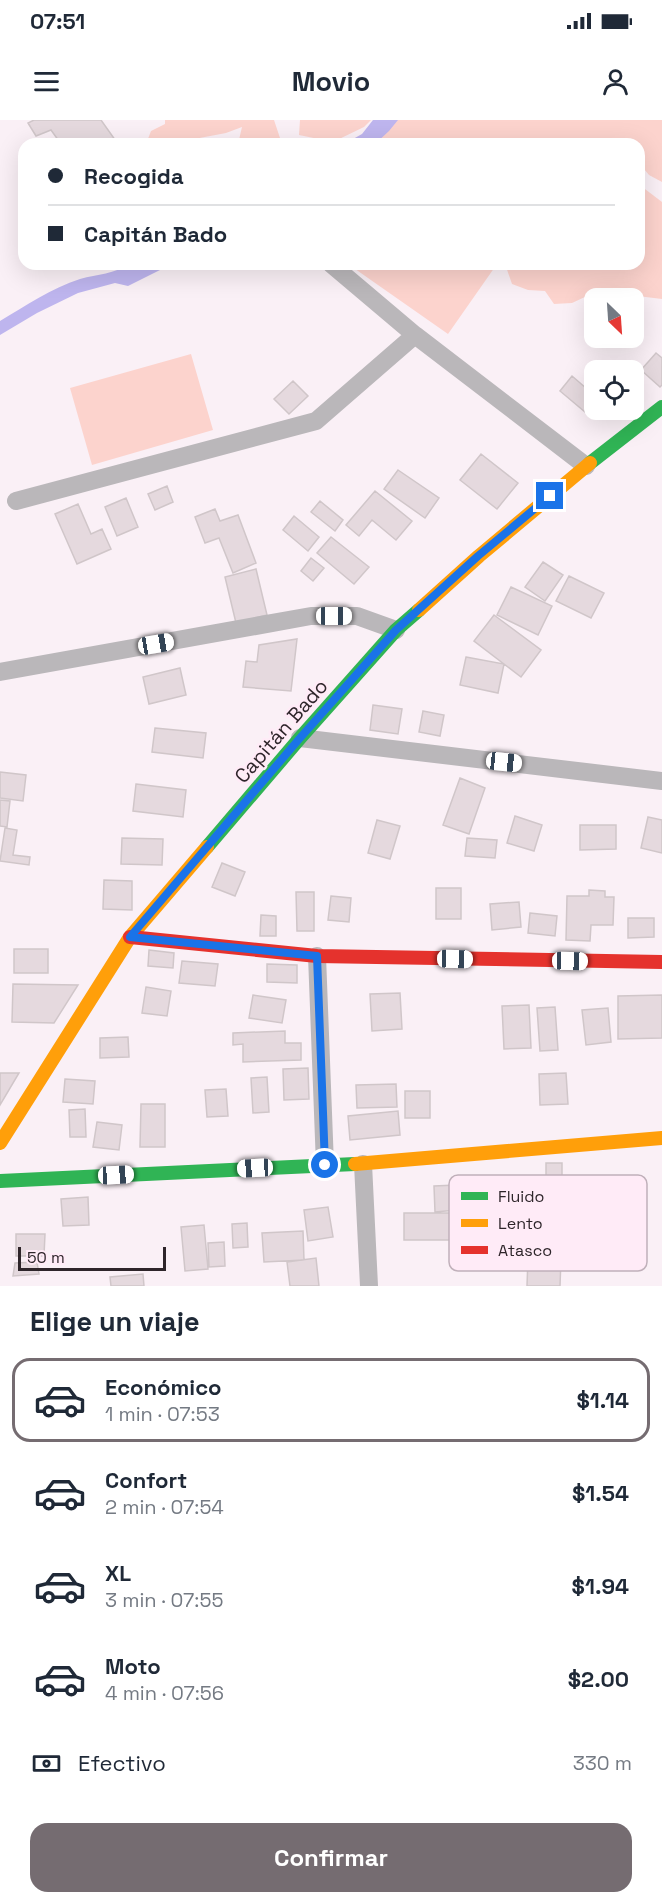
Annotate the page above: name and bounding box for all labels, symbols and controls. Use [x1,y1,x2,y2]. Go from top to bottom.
text: 07:51 [30,7,85,35]
text: Movio [292,64,370,99]
icon: menu [30,65,63,98]
icon: person [599,65,632,98]
text: Recogida [84,162,184,190]
text: Capitán Bado [84,220,227,248]
north arrow [584,288,644,348]
map controls [584,288,644,420]
button: locate [584,360,644,420]
route end [536,482,563,509]
car [316,607,352,625]
car [137,632,175,656]
street label: Capitán Bado [229,673,333,789]
car [485,751,523,773]
car [437,950,473,968]
car [552,952,588,970]
route start [311,1151,338,1178]
car [237,1158,273,1178]
car [98,1165,134,1185]
legend [449,1175,647,1271]
text: Fluido [498,1186,544,1207]
text: Lento [498,1213,543,1234]
text: Atasco [498,1240,552,1261]
scale bar [18,1244,166,1272]
text: 50 m [27,1247,65,1268]
text: Elige un viaje [30,1304,200,1339]
icon: car [33,1373,87,1427]
text: Económico [105,1373,222,1401]
text: $1.14 [576,1386,629,1414]
text: 1 min · 07:53 [105,1401,220,1427]
icon: car [33,1466,87,1520]
text: Confort [105,1466,187,1494]
text: $1.54 [572,1479,629,1507]
text: 2 min · 07:54 [105,1494,224,1520]
icon: car [33,1559,87,1613]
text: XL [105,1559,131,1587]
text: $1.94 [572,1572,629,1600]
text: 3 min · 07:55 [105,1587,223,1613]
icon: car [33,1652,87,1706]
text: Moto [105,1652,161,1680]
text: $2.00 [568,1665,629,1693]
text: 4 min · 07:56 [105,1680,224,1706]
icon: cash [30,1747,63,1780]
text: Efectivo [78,1749,166,1777]
text: 330 m [573,1750,632,1776]
button: Confirmar [30,1823,632,1892]

